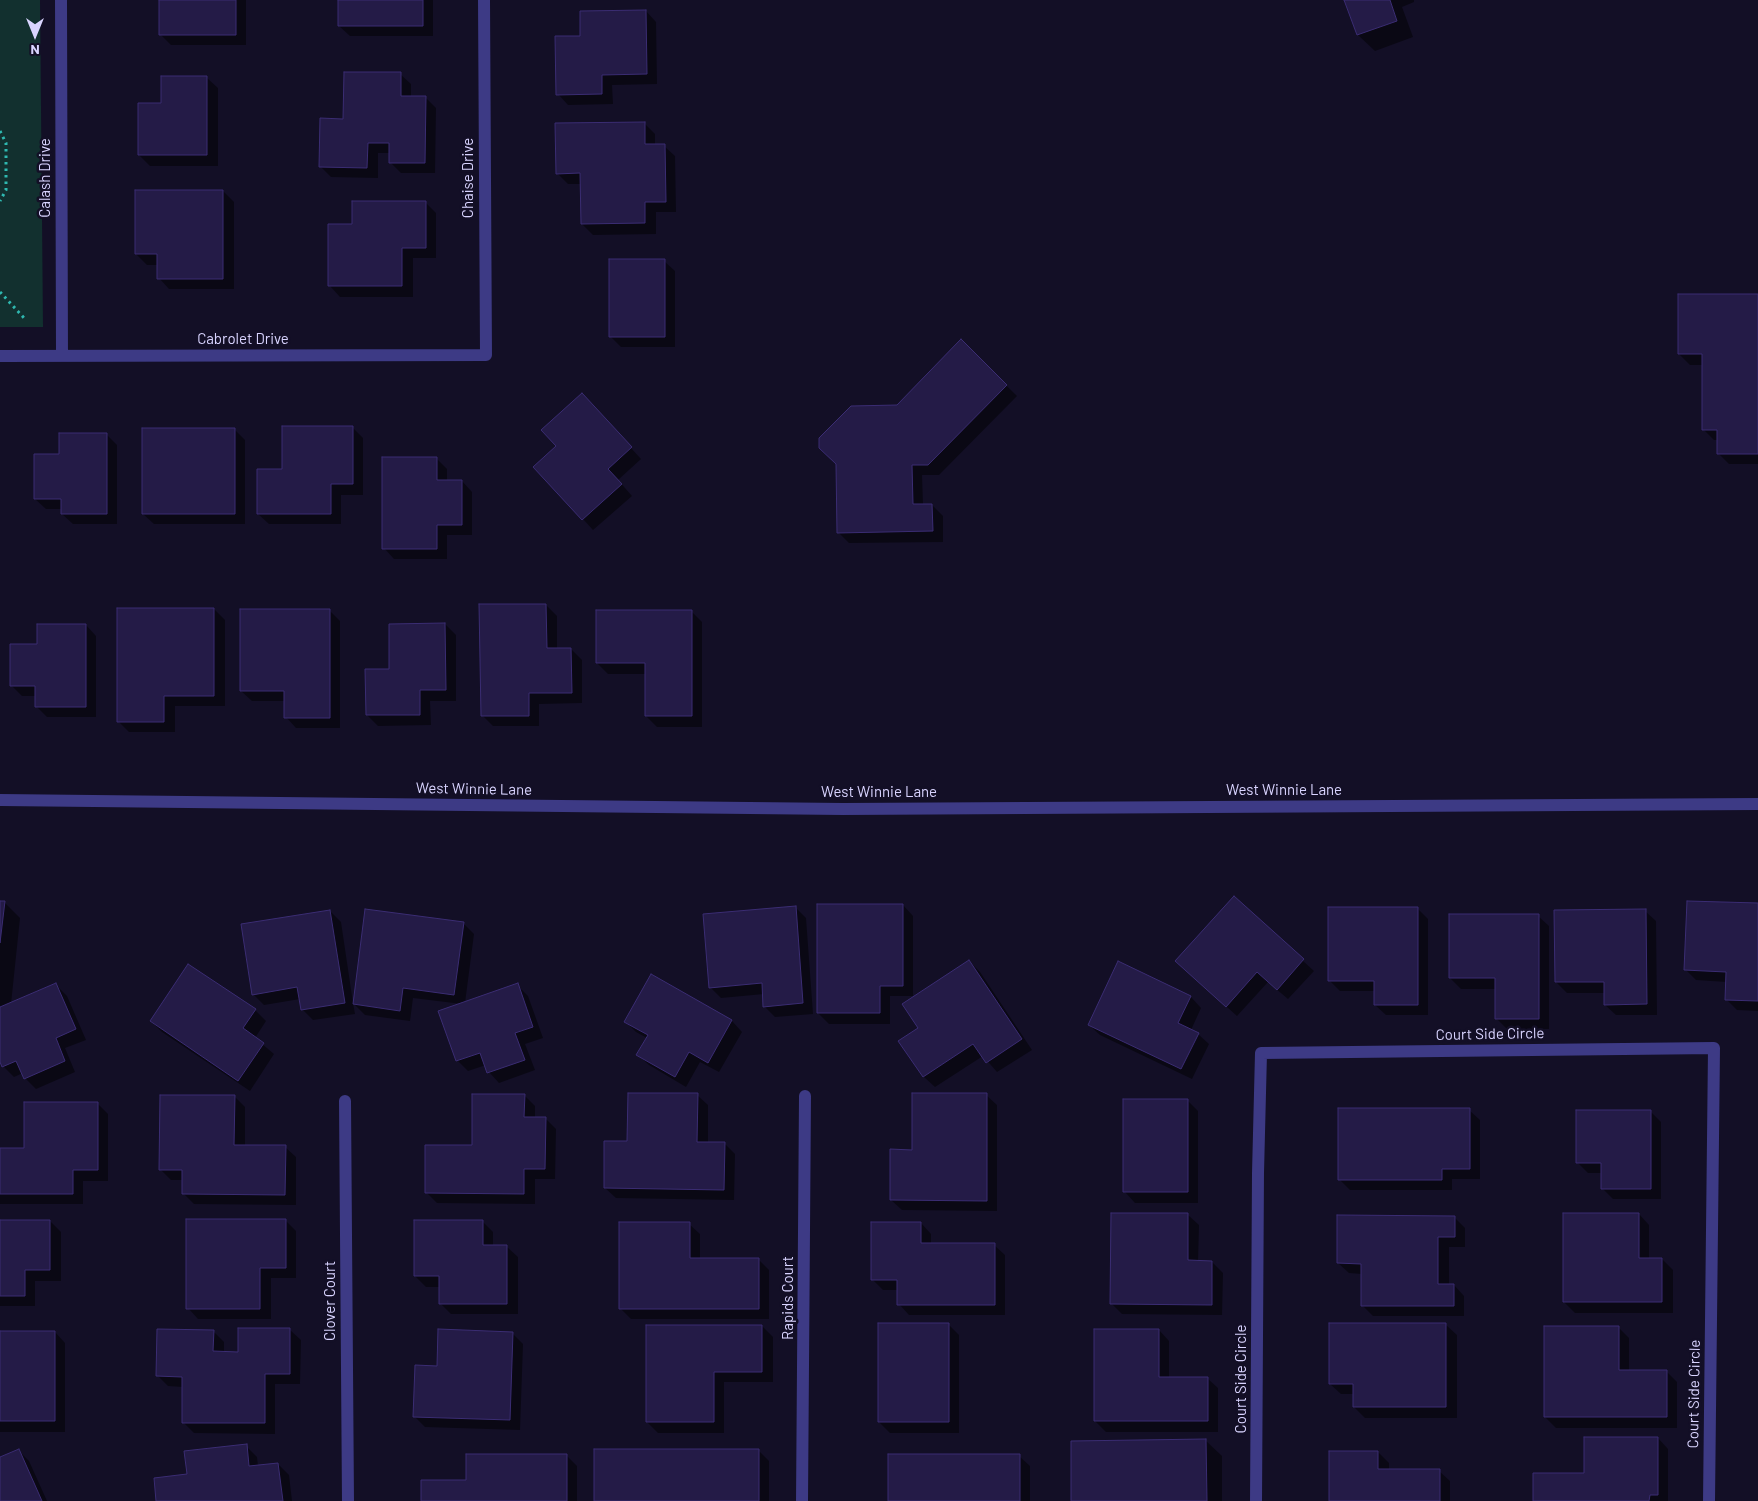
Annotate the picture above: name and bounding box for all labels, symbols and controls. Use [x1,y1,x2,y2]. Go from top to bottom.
north arrow [10,10,60,60]
text: N [30,42,40,59]
street label: Calash Drive [36,138,54,218]
street label: Chaise Drive [459,138,477,218]
street label: Cabrolet Drive [197,330,289,348]
street label: West Winnie Lane [416,779,532,799]
street label: West Winnie Lane [1226,781,1342,799]
street label: West Winnie Lane [821,783,937,801]
street label: Court Side Circle [1435,1024,1545,1044]
street label: Rapids Court [779,1256,797,1340]
street label: Clover Court [321,1261,339,1341]
street label: Court Side Circle [1232,1325,1250,1433]
street label: Court Side Circle [1684,1339,1704,1449]

